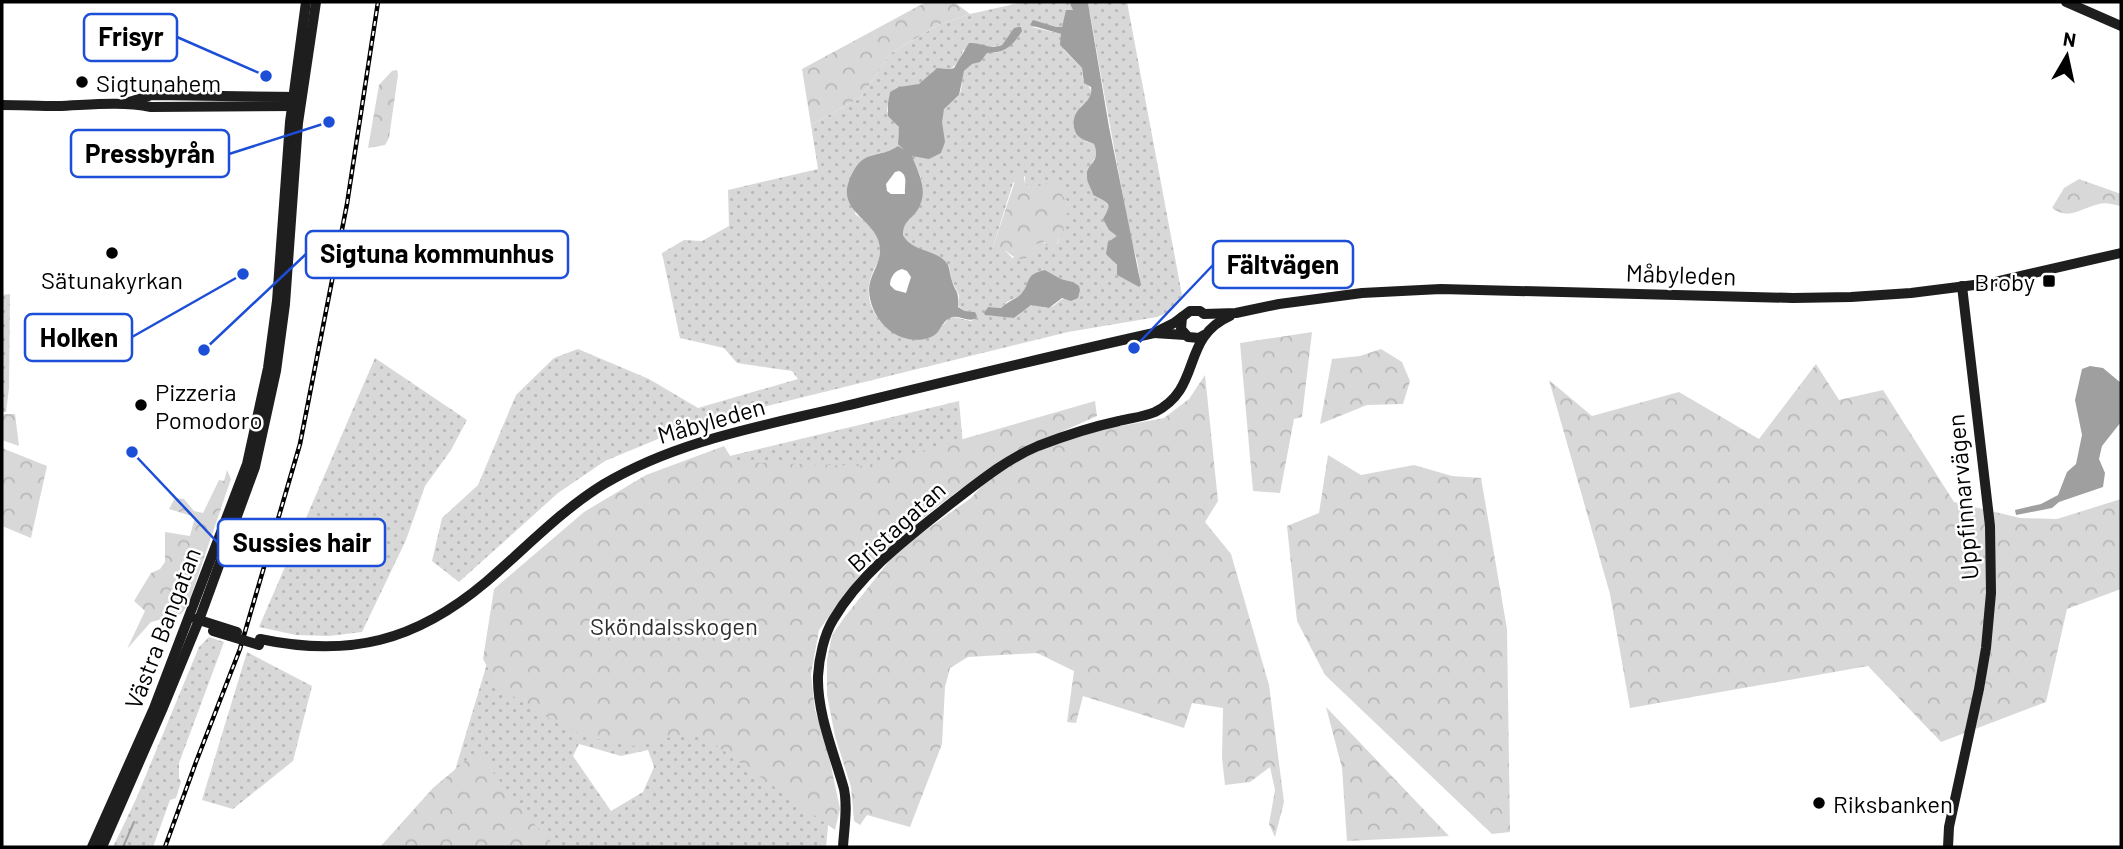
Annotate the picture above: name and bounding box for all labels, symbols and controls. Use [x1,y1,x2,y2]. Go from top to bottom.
callout: Frisyr [84,14,177,61]
text: Frisyr [98,20,164,51]
north arrow [2032,21,2102,91]
text: N [2062,26,2078,51]
place label: Sigtunahem [96,68,221,97]
marker: Sigtunahem [74,74,90,90]
callout: Pressbyrån [71,130,229,177]
text: Pressbyrån [85,137,215,168]
callout: Sigtuna kommunhus [306,231,568,278]
text: Sigtuna kommunhus [320,237,554,268]
callout: Fältvägen [1213,241,1353,288]
marker: Sätunakyrkan [104,245,120,261]
text: Fältvägen [1227,248,1339,279]
street label: Måbyleden [1625,258,1737,290]
place label: Sätunakyrkan [41,265,183,294]
place label: Broby [1974,267,2035,296]
marker: Broby [2041,273,2057,289]
callout: Holken [25,314,132,361]
text: Holken [40,321,118,352]
place label: Pizzeria Pomodoro [155,377,263,434]
street label: Måbyleden [654,391,768,449]
marker: Pizzeria Pomodoro [133,397,149,413]
street label: Uppfinnarvägen [1940,413,1984,581]
street label: Bristagatan [841,475,951,577]
callout: Sussies hair [218,519,385,566]
text: Sussies hair [233,526,372,557]
street label: Västra Bangatan [118,543,206,713]
park label: Sköndalsskogen [590,611,758,640]
place label: Riksbanken [1833,789,1953,818]
marker: Riksbanken [1811,795,1827,811]

